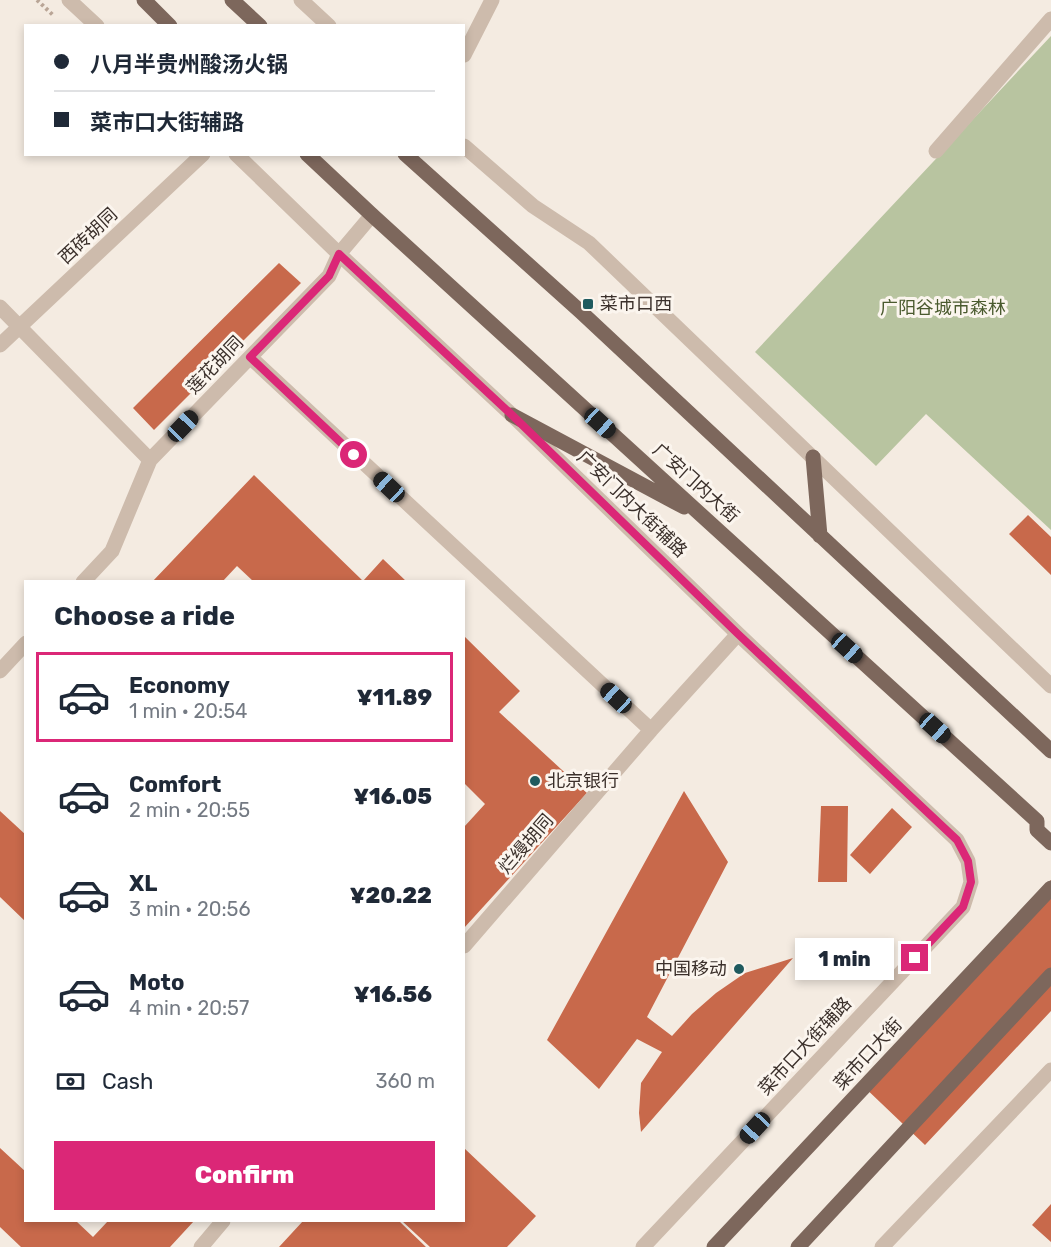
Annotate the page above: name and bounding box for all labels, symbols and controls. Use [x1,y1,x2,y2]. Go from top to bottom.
text: 八月半贵州酸汤火锅 [90,51,288,78]
text: 菜市口大街辅路 [90,109,244,136]
street label: 西砖胡同 [54,203,122,269]
place label: 菜市口西 [600,293,672,315]
marker: 菜市口西 [581,297,595,311]
park label: 广阳谷城市森林 [880,297,1006,319]
street label: 莲花胡同 [182,331,248,399]
car [581,404,619,442]
car [164,407,202,445]
street label: 广安门内大街 [649,439,743,527]
route start [340,441,367,468]
street label: 广安门内大街辅路 [573,446,691,562]
car [370,468,408,506]
text: Choose a ride [54,600,235,632]
car [828,629,866,667]
icon: car [57,670,111,724]
text: Economy [129,672,230,699]
car [597,679,635,717]
text: ¥11.89 [357,684,432,711]
text: 1 min · 20:54 [129,699,247,723]
car [916,709,954,747]
icon: car [57,769,111,823]
place label: 北京银行 [547,770,619,792]
text: Comfort [129,771,221,798]
marker: 北京银行 [528,774,542,788]
text: ¥16.05 [353,783,432,810]
text: 2 min · 20:55 [129,798,250,822]
street label: 烂缦胡同 [494,810,558,878]
icon: car [57,868,111,922]
text: XL [129,870,157,897]
text: ¥20.22 [350,882,432,909]
text: 3 min · 20:56 [129,897,251,921]
callout: 1 min [795,937,894,979]
route end [901,944,928,971]
text: 1 min [818,947,871,971]
place label: 中国移动 [655,958,727,980]
marker: 中国移动 [732,962,746,976]
icon: car [57,967,111,1021]
text: Moto [129,969,184,996]
text: ¥16.56 [354,981,432,1008]
street label: 菜市口大街辅路 [754,992,856,1100]
text: 4 min · 20:57 [129,996,249,1020]
street label: 菜市口大街 [829,1014,907,1094]
icon: cash [54,1065,87,1098]
text: Cash [102,1068,153,1095]
text: 360 m [376,1069,435,1093]
car [736,1109,774,1147]
button: Confirm [54,1141,435,1210]

